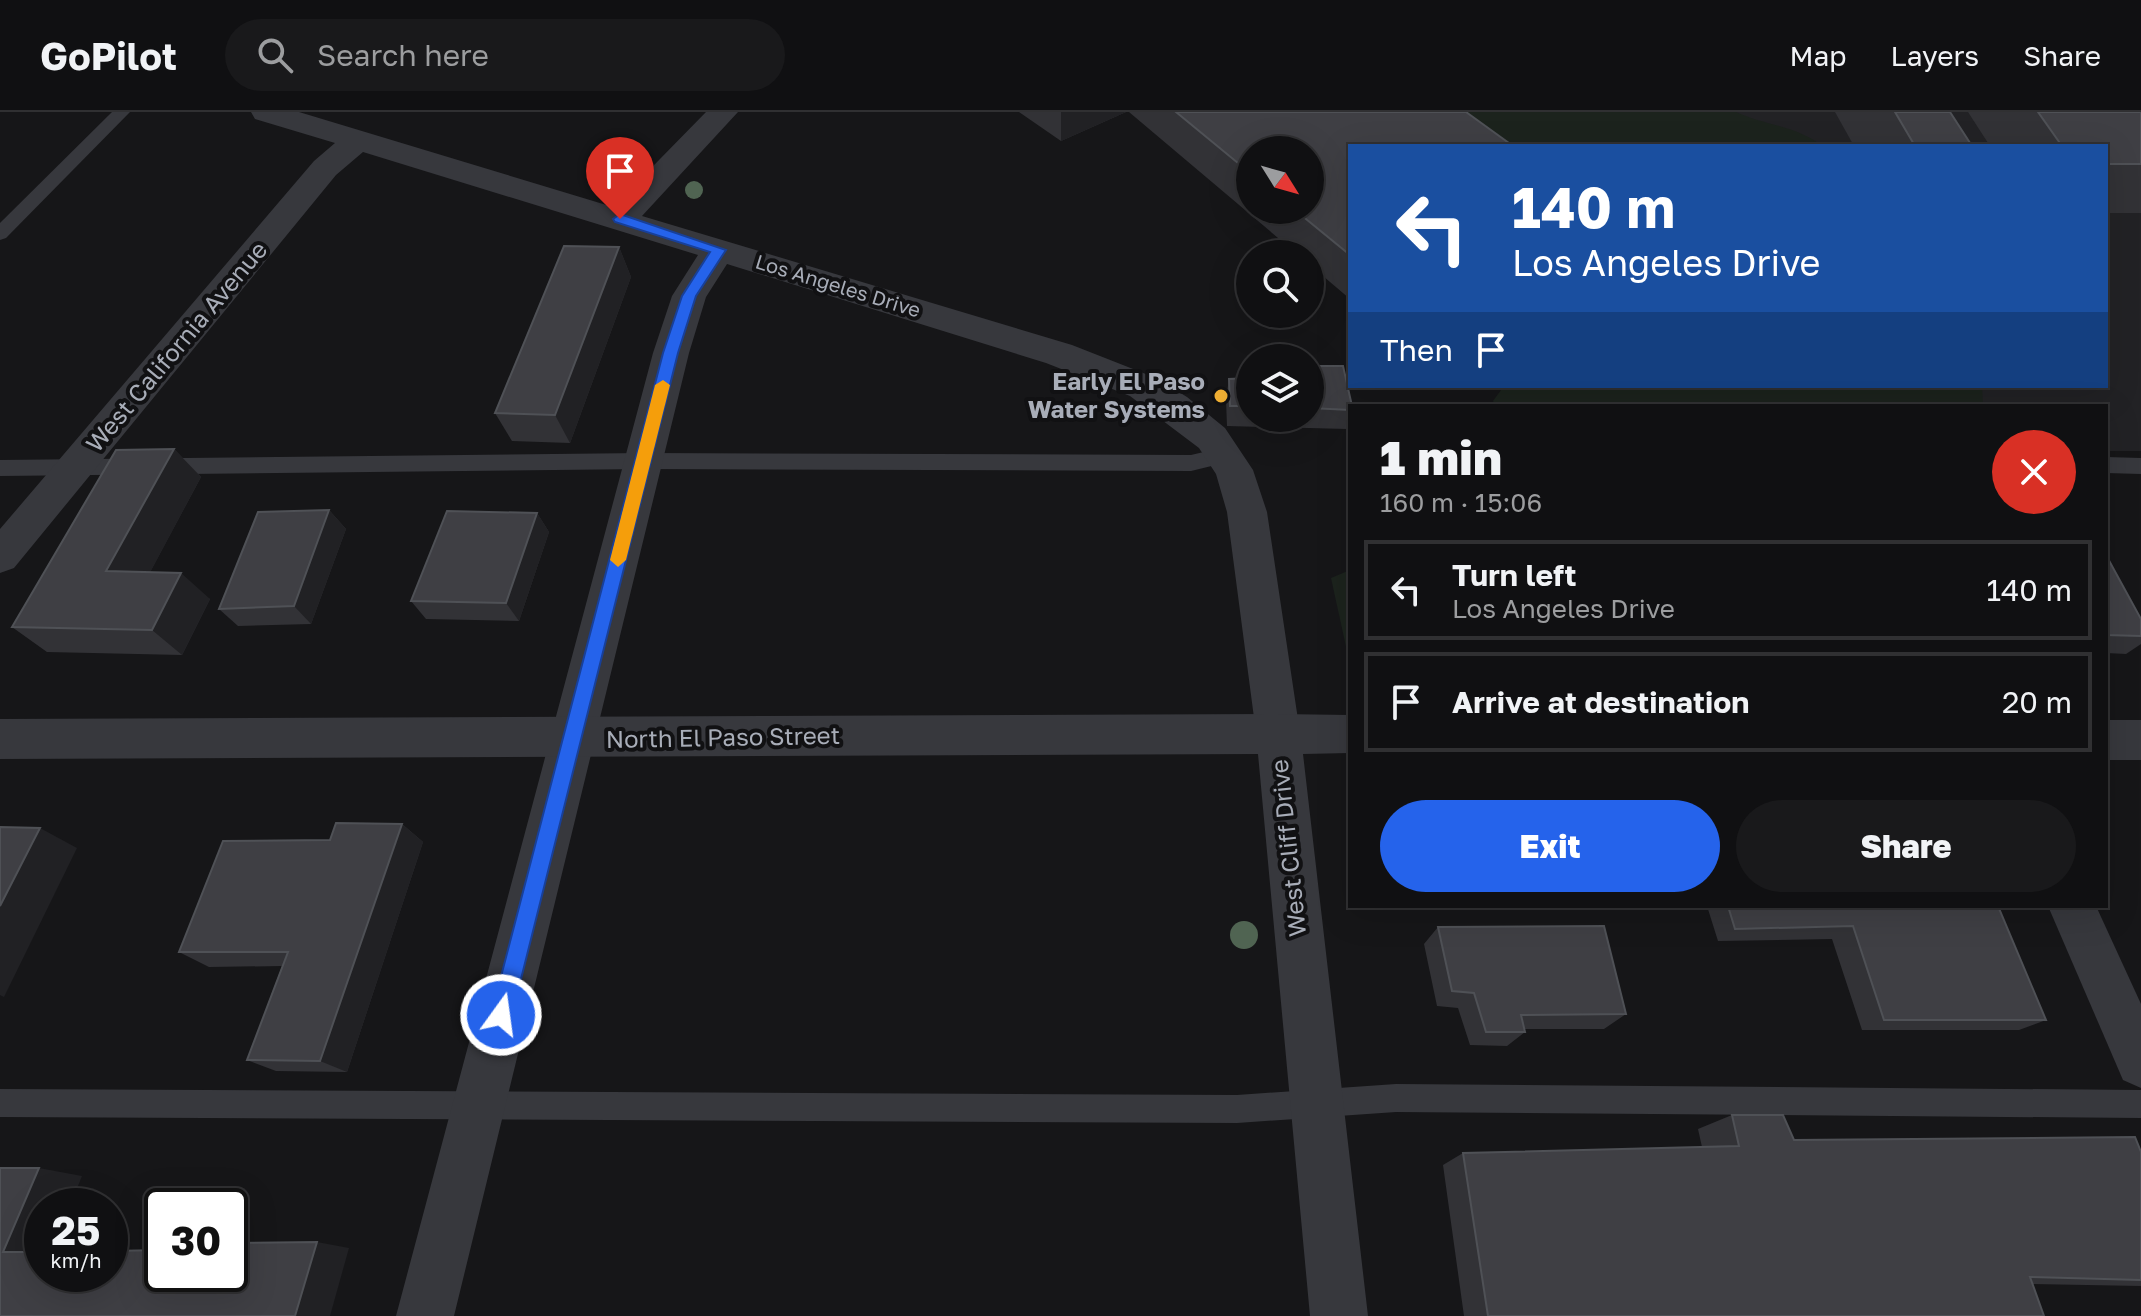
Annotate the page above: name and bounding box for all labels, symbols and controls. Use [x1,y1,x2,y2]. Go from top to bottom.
search box [225,19,785,91]
text: GoPilot [40,33,177,78]
icon: search [253,33,297,77]
text: Search here [317,37,489,73]
text: Map [1789,39,1847,72]
text: Layers [1891,39,1979,72]
text: Share [2023,39,2101,72]
north arrow [1236,136,1324,224]
map controls [1236,136,1324,432]
pin [586,137,654,219]
icon: arrive [598,149,642,193]
text: 140 m [1512,173,1675,240]
icon: left [1380,176,1484,280]
street label: West California Avenue [79,235,272,457]
button: search [1236,240,1324,328]
text: Los Angeles Drive [1512,241,1820,284]
street label: Los Angeles Drive [753,249,924,322]
icon: arrive [1469,328,1513,372]
text: Then [1380,332,1453,368]
button: layers [1236,344,1324,432]
place label: Early El Paso Water Systems [1028,366,1205,423]
marker: Early El Paso Water Systems [1212,387,1230,405]
text: 1 min [1380,428,1502,486]
button: close [1992,430,2076,514]
text: 160 m · 15:06 [1380,487,1542,518]
text: Turn left [1452,557,1577,593]
icon: left [1384,568,1428,612]
text: 140 m [1987,572,2072,608]
text: Los Angeles Drive [1452,593,1675,624]
icon: arrive [1384,680,1428,724]
text: Arrive at destination [1452,684,1749,720]
text: 20 m [2002,684,2072,720]
street label: North El Paso Street [606,720,840,753]
street label: West Cliff Drive [1264,758,1311,938]
button: Exit [1380,800,1720,892]
button: Share [1736,800,2076,892]
position arrow [459,973,543,1057]
speed limit sign: 30 [144,1188,248,1292]
text: 25 [52,1206,100,1254]
text: km/h [51,1248,101,1272]

